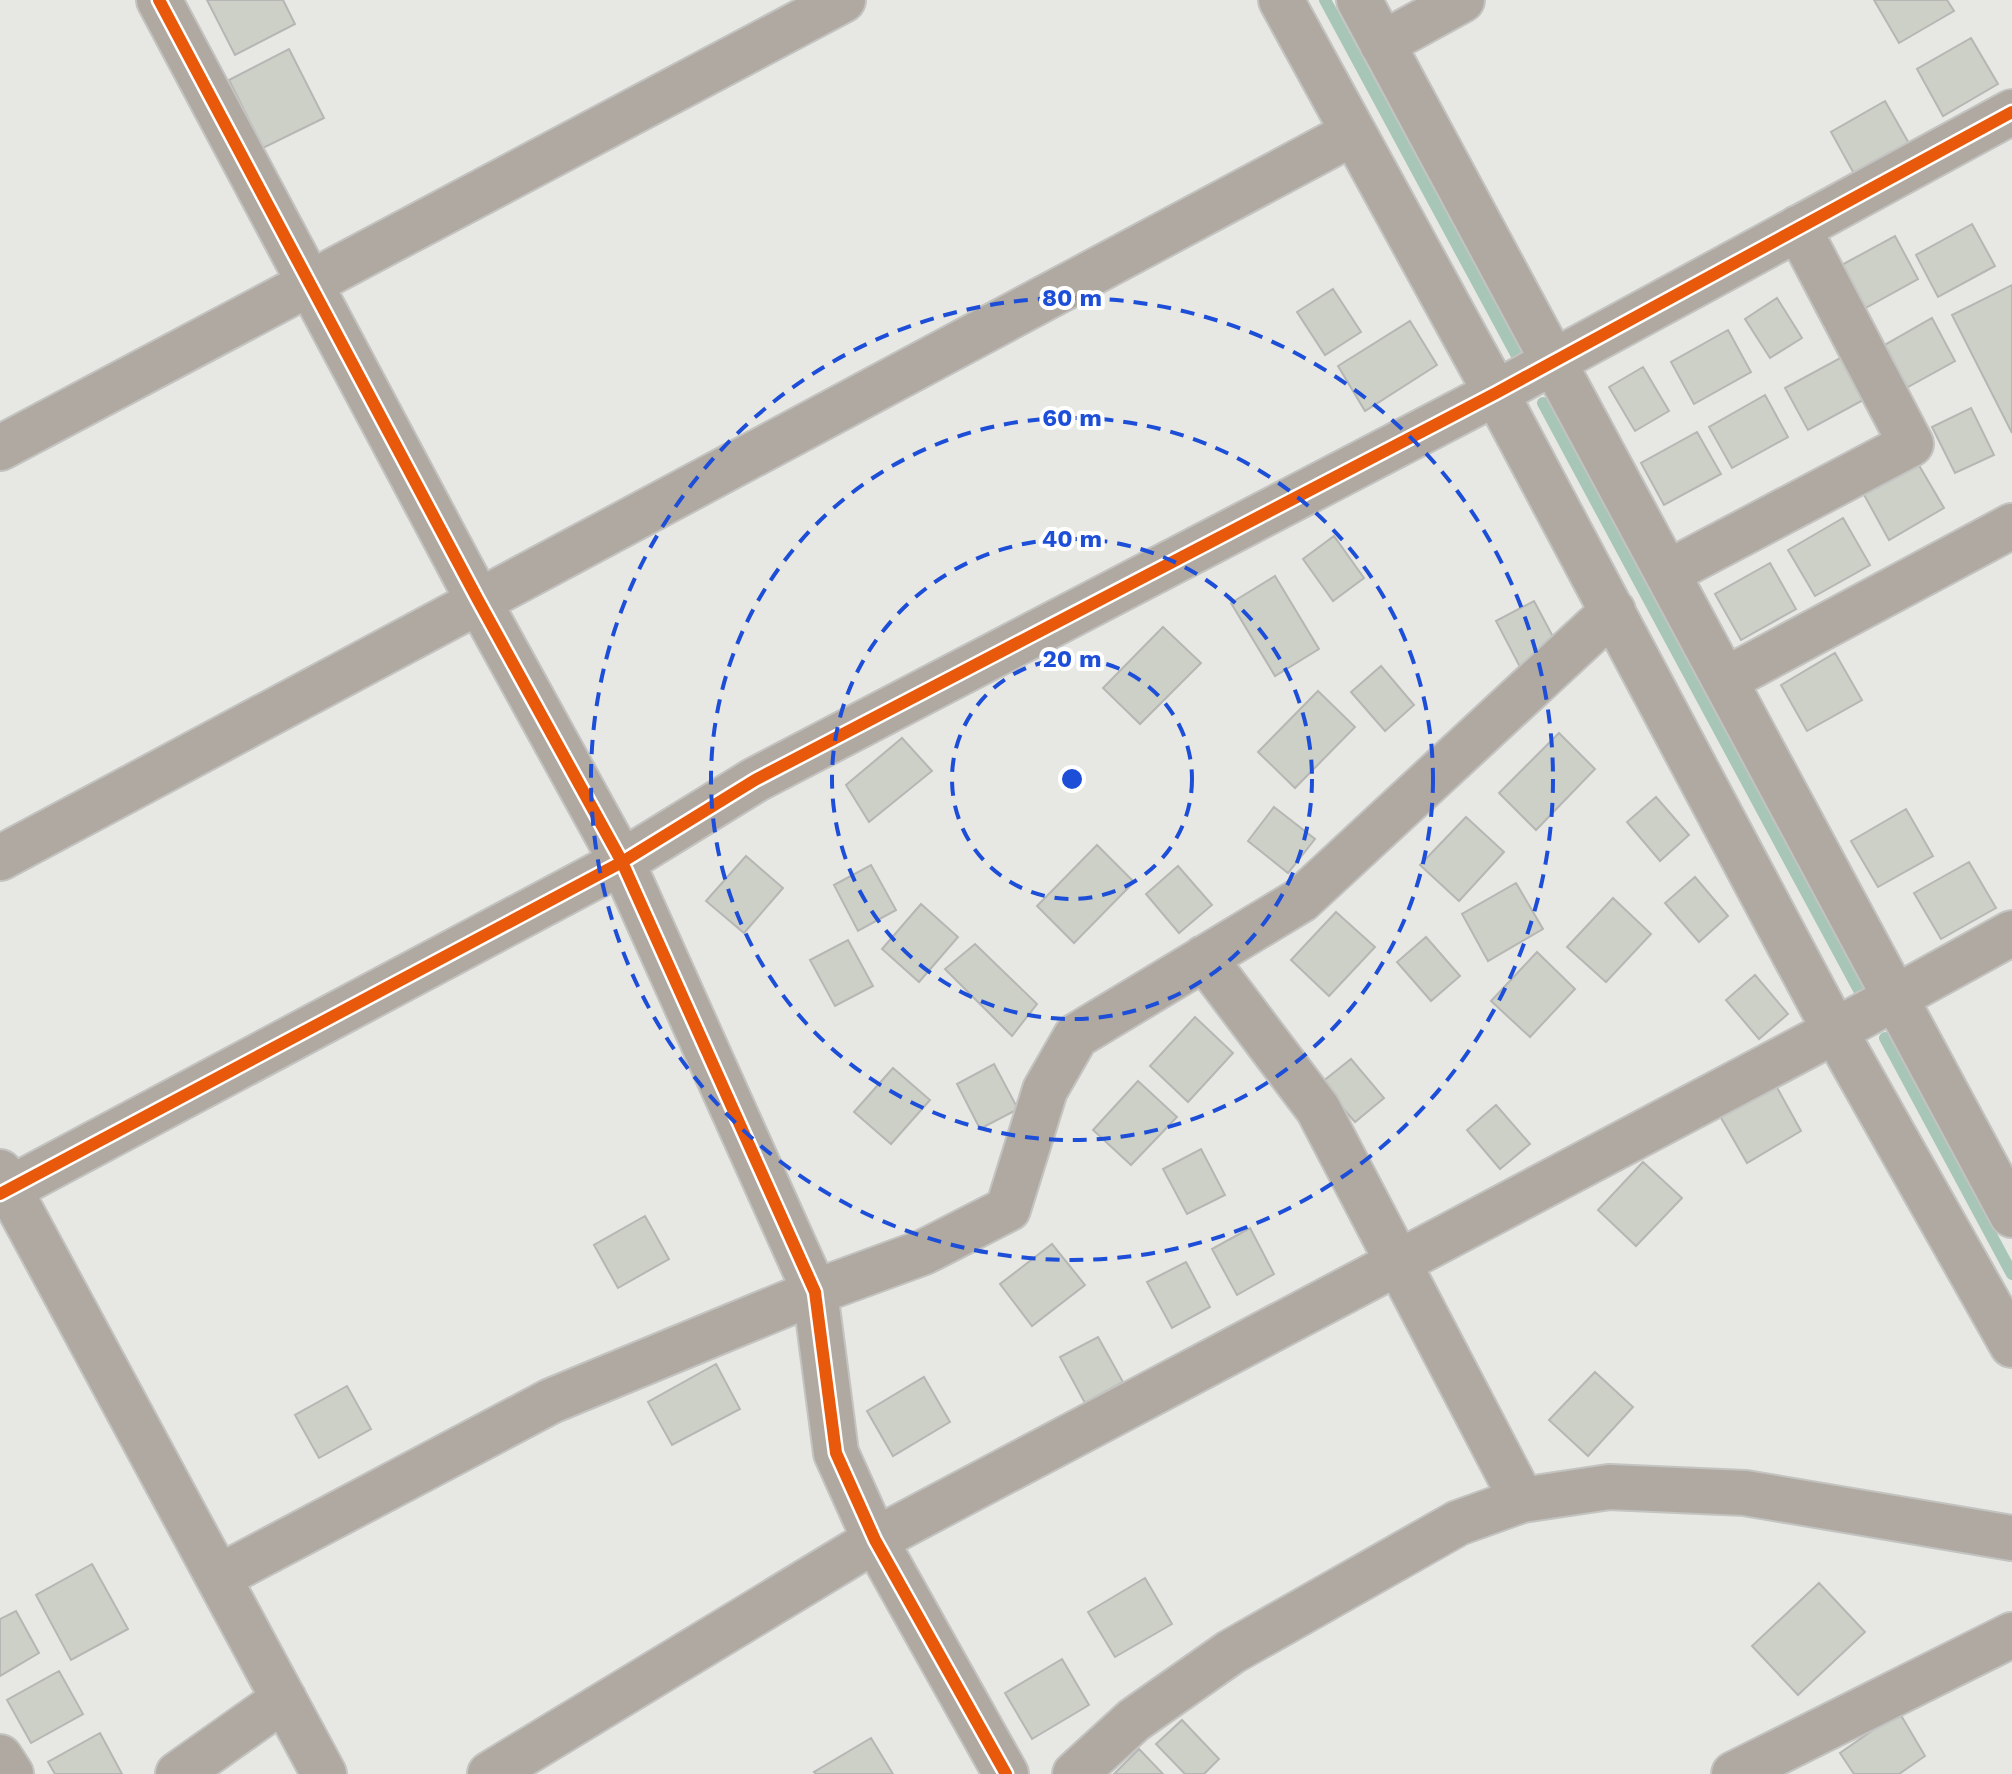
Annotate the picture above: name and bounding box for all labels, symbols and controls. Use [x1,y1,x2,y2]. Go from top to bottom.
text: 80 m [1042,284,1102,312]
text: 60 m [1042,404,1102,432]
text: 40 m [1042,525,1102,553]
text: 20 m [1042,645,1102,673]
centre of rings [1058,765,1086,793]

